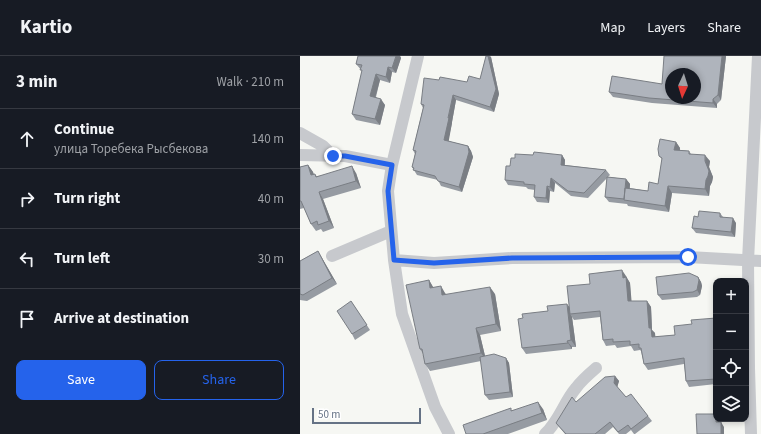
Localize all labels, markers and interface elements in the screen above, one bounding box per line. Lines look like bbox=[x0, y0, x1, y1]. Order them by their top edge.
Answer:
text: Kartio bbox=[20, 14, 72, 41]
text: Map bbox=[600, 18, 625, 38]
text: Layers bbox=[647, 18, 685, 38]
text: Share bbox=[707, 18, 741, 38]
north arrow bbox=[665, 68, 701, 104]
text: 3 min bbox=[16, 70, 57, 94]
text: Walk · 210 m bbox=[216, 73, 284, 91]
text: Continue bbox=[54, 119, 114, 140]
icon: ahead bbox=[16, 128, 38, 150]
text: 140 m bbox=[251, 130, 284, 148]
text: улица Торебека Рысбекова bbox=[54, 140, 208, 158]
route end bbox=[324, 147, 342, 165]
icon: right bbox=[16, 188, 38, 210]
text: Turn right bbox=[54, 188, 120, 209]
text: 40 m bbox=[258, 190, 284, 208]
icon: left bbox=[16, 248, 38, 270]
text: Turn left bbox=[54, 248, 110, 269]
route start bbox=[679, 248, 697, 266]
text: 30 m bbox=[258, 250, 284, 268]
map controls bbox=[713, 278, 749, 422]
button: + bbox=[713, 278, 749, 314]
icon: arrive bbox=[16, 308, 38, 330]
text: Arrive at destination bbox=[54, 308, 189, 329]
button: − bbox=[713, 314, 749, 350]
button: locate bbox=[713, 350, 749, 386]
button: Save bbox=[16, 360, 146, 400]
button: Share bbox=[154, 360, 284, 400]
button: layers bbox=[713, 386, 749, 422]
scale bar bbox=[312, 406, 421, 425]
text: 50 m bbox=[318, 407, 340, 422]

